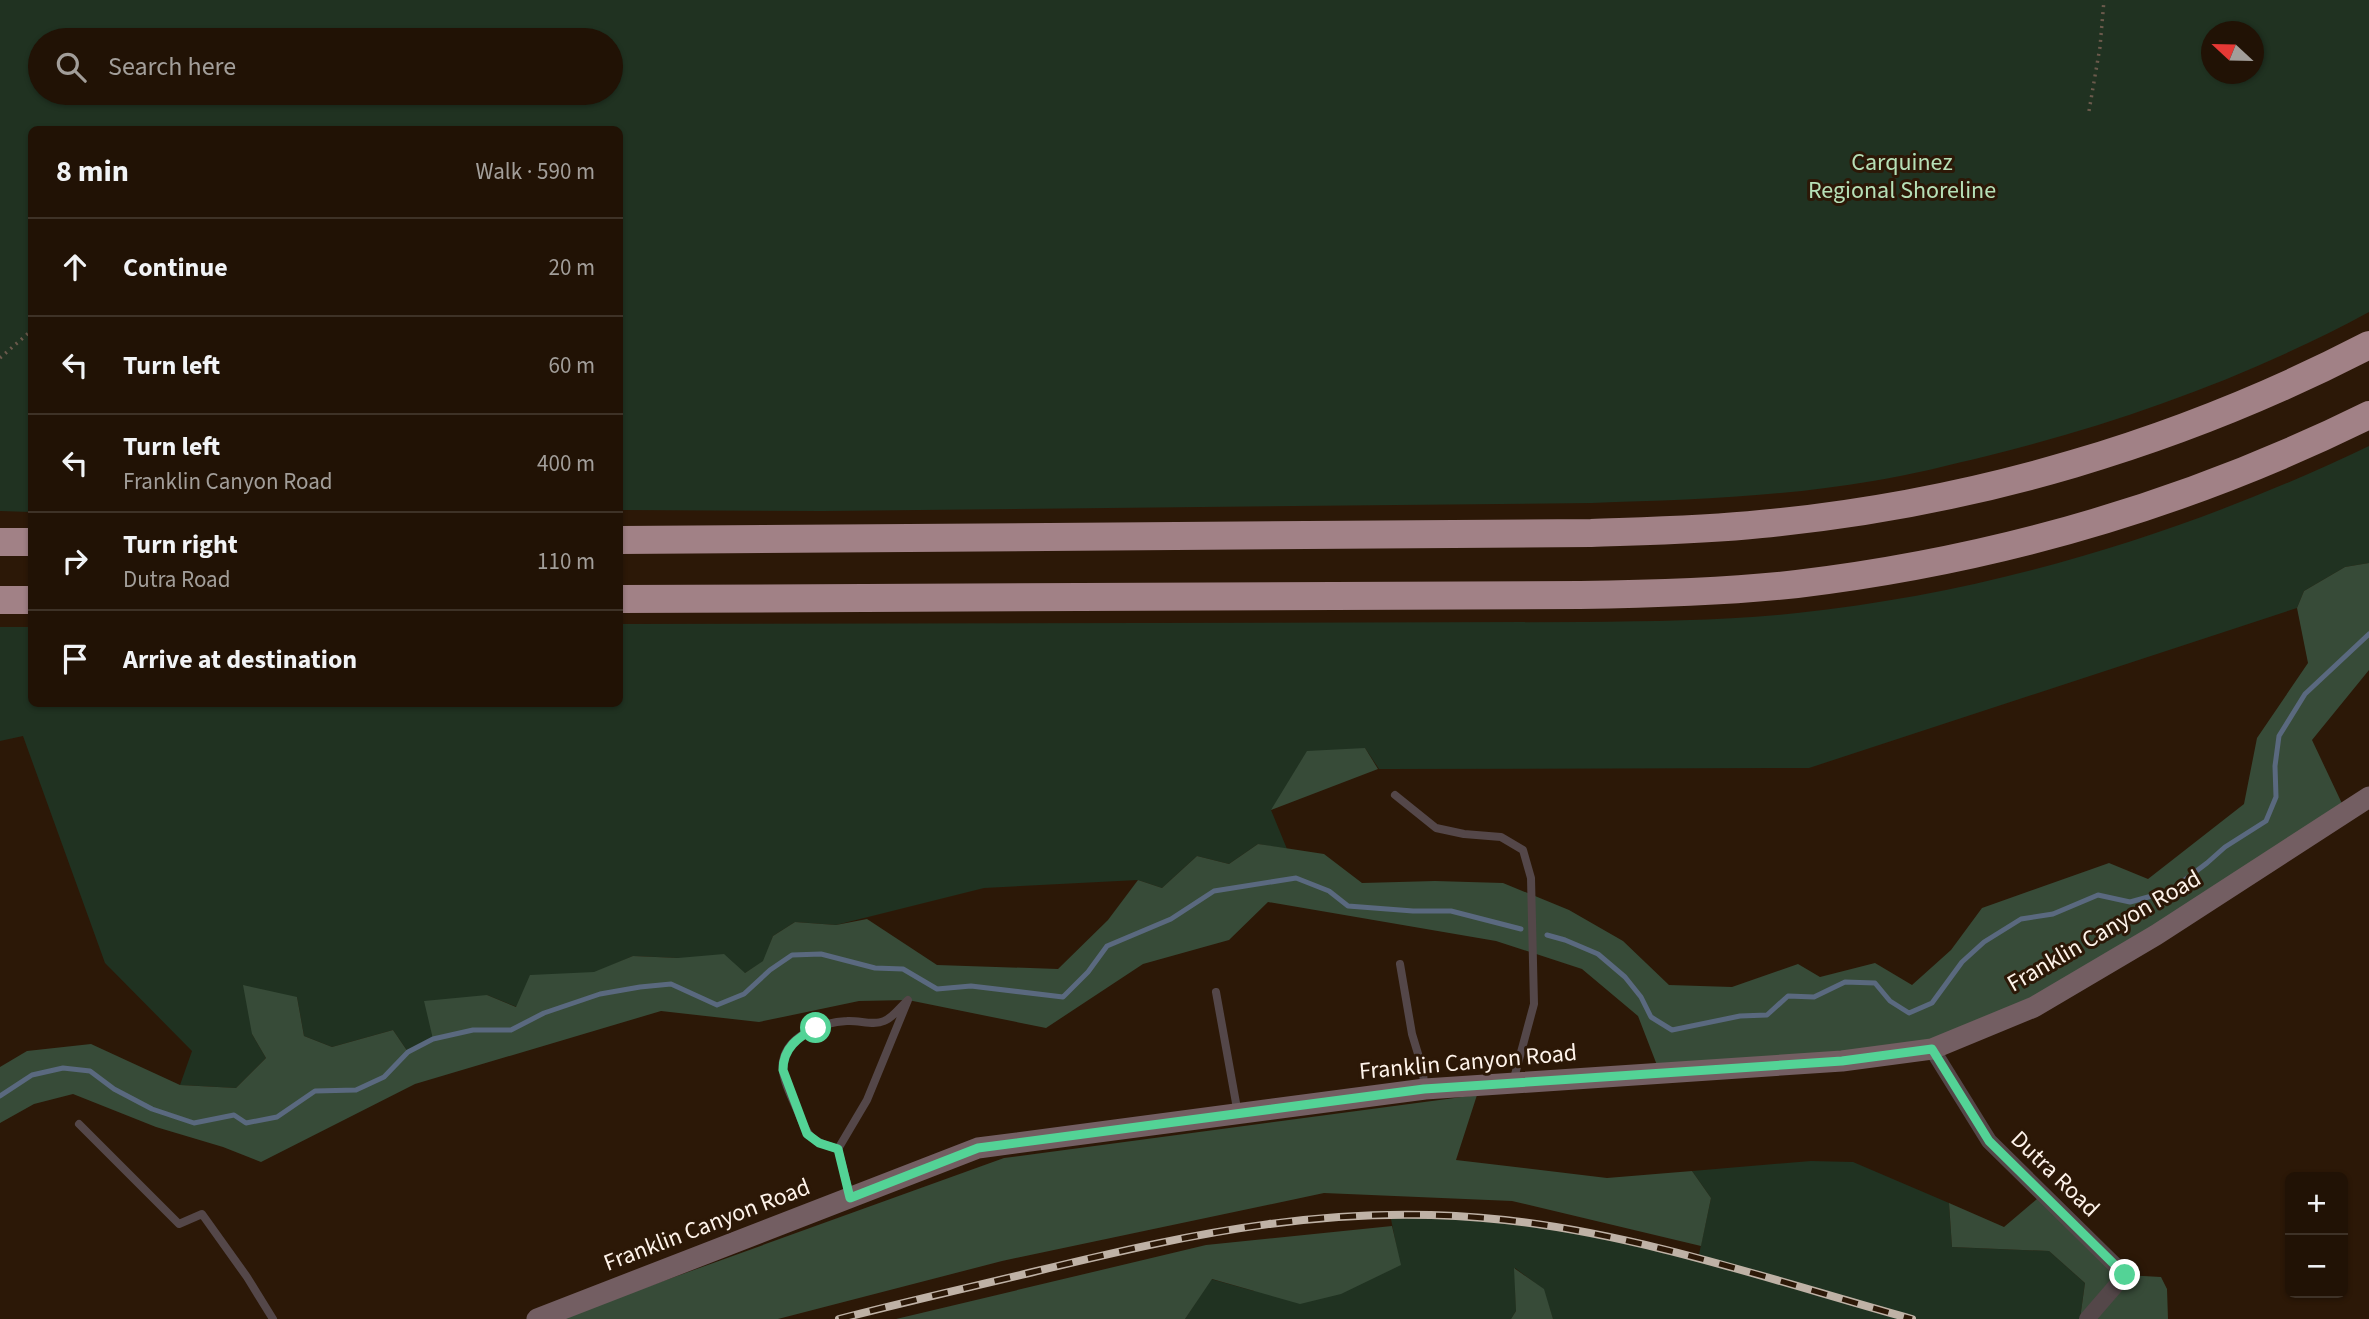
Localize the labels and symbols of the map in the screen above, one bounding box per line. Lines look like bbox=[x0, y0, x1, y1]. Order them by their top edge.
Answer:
north arrow bbox=[2201, 21, 2264, 84]
park label: Carquinez Regional Shoreline bbox=[1808, 145, 1996, 208]
street label: Franklin Canyon Road bbox=[2001, 861, 2207, 1001]
route start bbox=[800, 1012, 831, 1043]
street label: Franklin Canyon Road bbox=[1358, 1035, 1578, 1089]
street label: Dutra Road bbox=[2003, 1122, 2107, 1226]
street label: Franklin Canyon Road bbox=[599, 1169, 815, 1281]
route end bbox=[2109, 1259, 2140, 1290]

